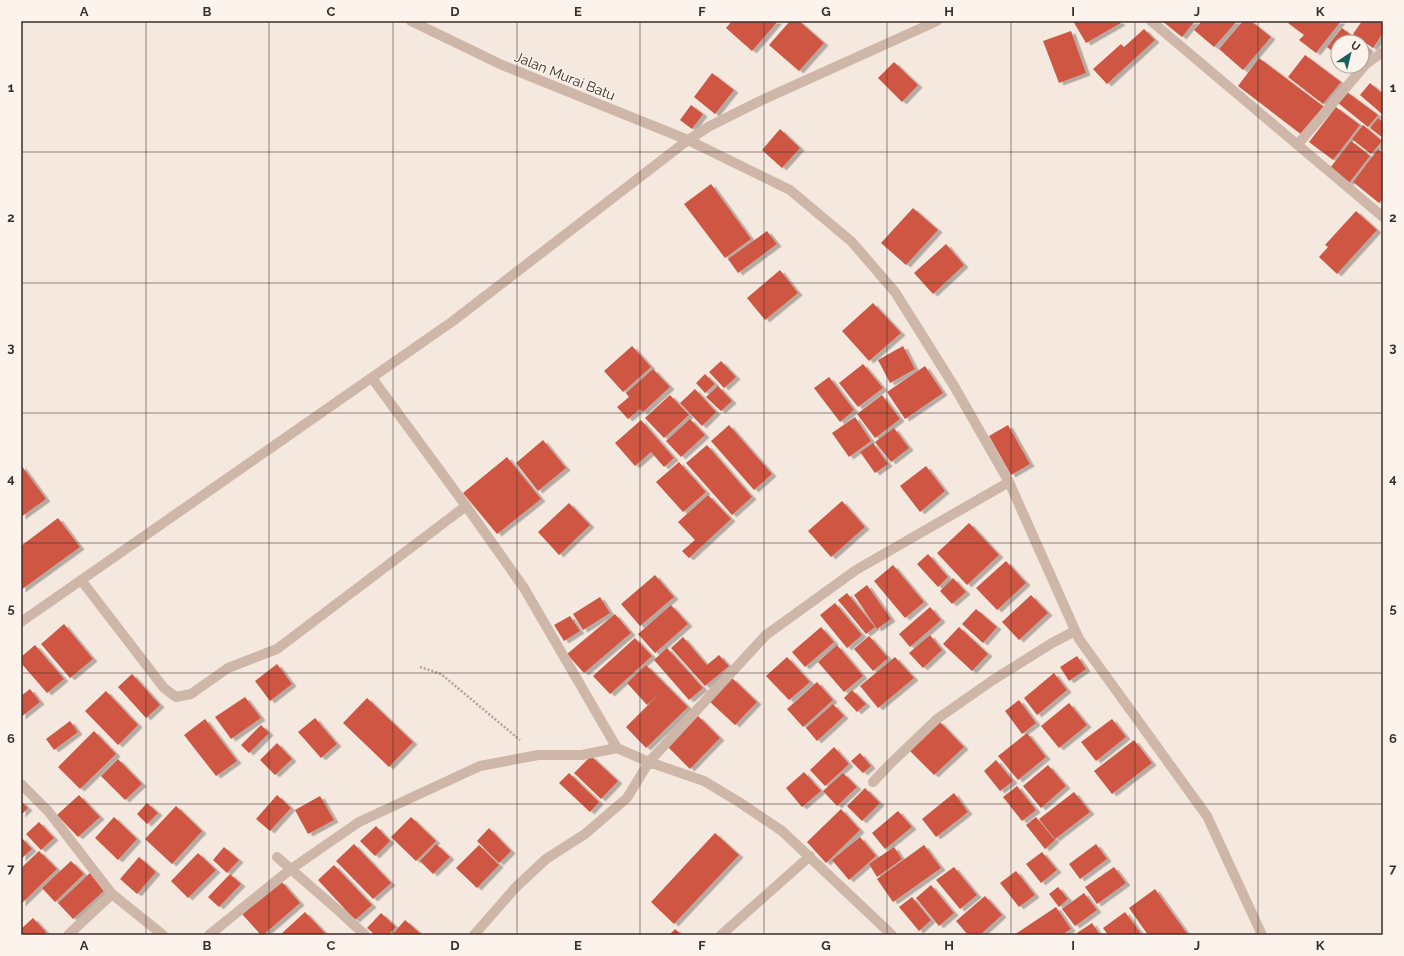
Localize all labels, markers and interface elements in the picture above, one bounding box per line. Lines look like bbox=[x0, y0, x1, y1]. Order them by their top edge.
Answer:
text: A bbox=[80, 4, 89, 19]
text: B bbox=[203, 4, 212, 19]
text: C bbox=[327, 4, 336, 19]
text: D bbox=[450, 4, 460, 19]
text: E bbox=[574, 4, 582, 19]
text: F bbox=[698, 4, 706, 19]
text: G bbox=[821, 4, 831, 19]
text: H bbox=[944, 4, 954, 19]
text: I bbox=[1071, 4, 1075, 19]
text: J bbox=[1194, 4, 1200, 19]
text: K bbox=[1316, 4, 1325, 19]
north arrow bbox=[1330, 34, 1370, 74]
text: U bbox=[1348, 39, 1363, 54]
street label: Jalan Murai Batu bbox=[512, 49, 618, 103]
text: 1 bbox=[8, 80, 15, 95]
text: 1 bbox=[1390, 80, 1397, 95]
text: 2 bbox=[7, 210, 15, 225]
text: 2 bbox=[1389, 210, 1397, 225]
text: 3 bbox=[7, 340, 15, 355]
text: 3 bbox=[1389, 340, 1397, 355]
text: 4 bbox=[7, 471, 15, 486]
text: 4 bbox=[1389, 471, 1397, 486]
text: 5 bbox=[7, 601, 15, 616]
text: 5 bbox=[1389, 601, 1397, 616]
text: 6 bbox=[7, 731, 15, 746]
text: 6 bbox=[1389, 731, 1397, 746]
text: 7 bbox=[7, 861, 15, 876]
text: 7 bbox=[1389, 861, 1397, 876]
text: A bbox=[80, 938, 89, 953]
text: B bbox=[203, 938, 212, 953]
text: C bbox=[327, 938, 336, 953]
text: D bbox=[450, 938, 460, 953]
text: E bbox=[574, 938, 582, 953]
text: F bbox=[698, 938, 706, 953]
text: G bbox=[821, 938, 831, 953]
text: H bbox=[944, 938, 954, 953]
text: I bbox=[1071, 938, 1075, 953]
text: J bbox=[1194, 938, 1200, 953]
text: K bbox=[1316, 938, 1325, 953]

